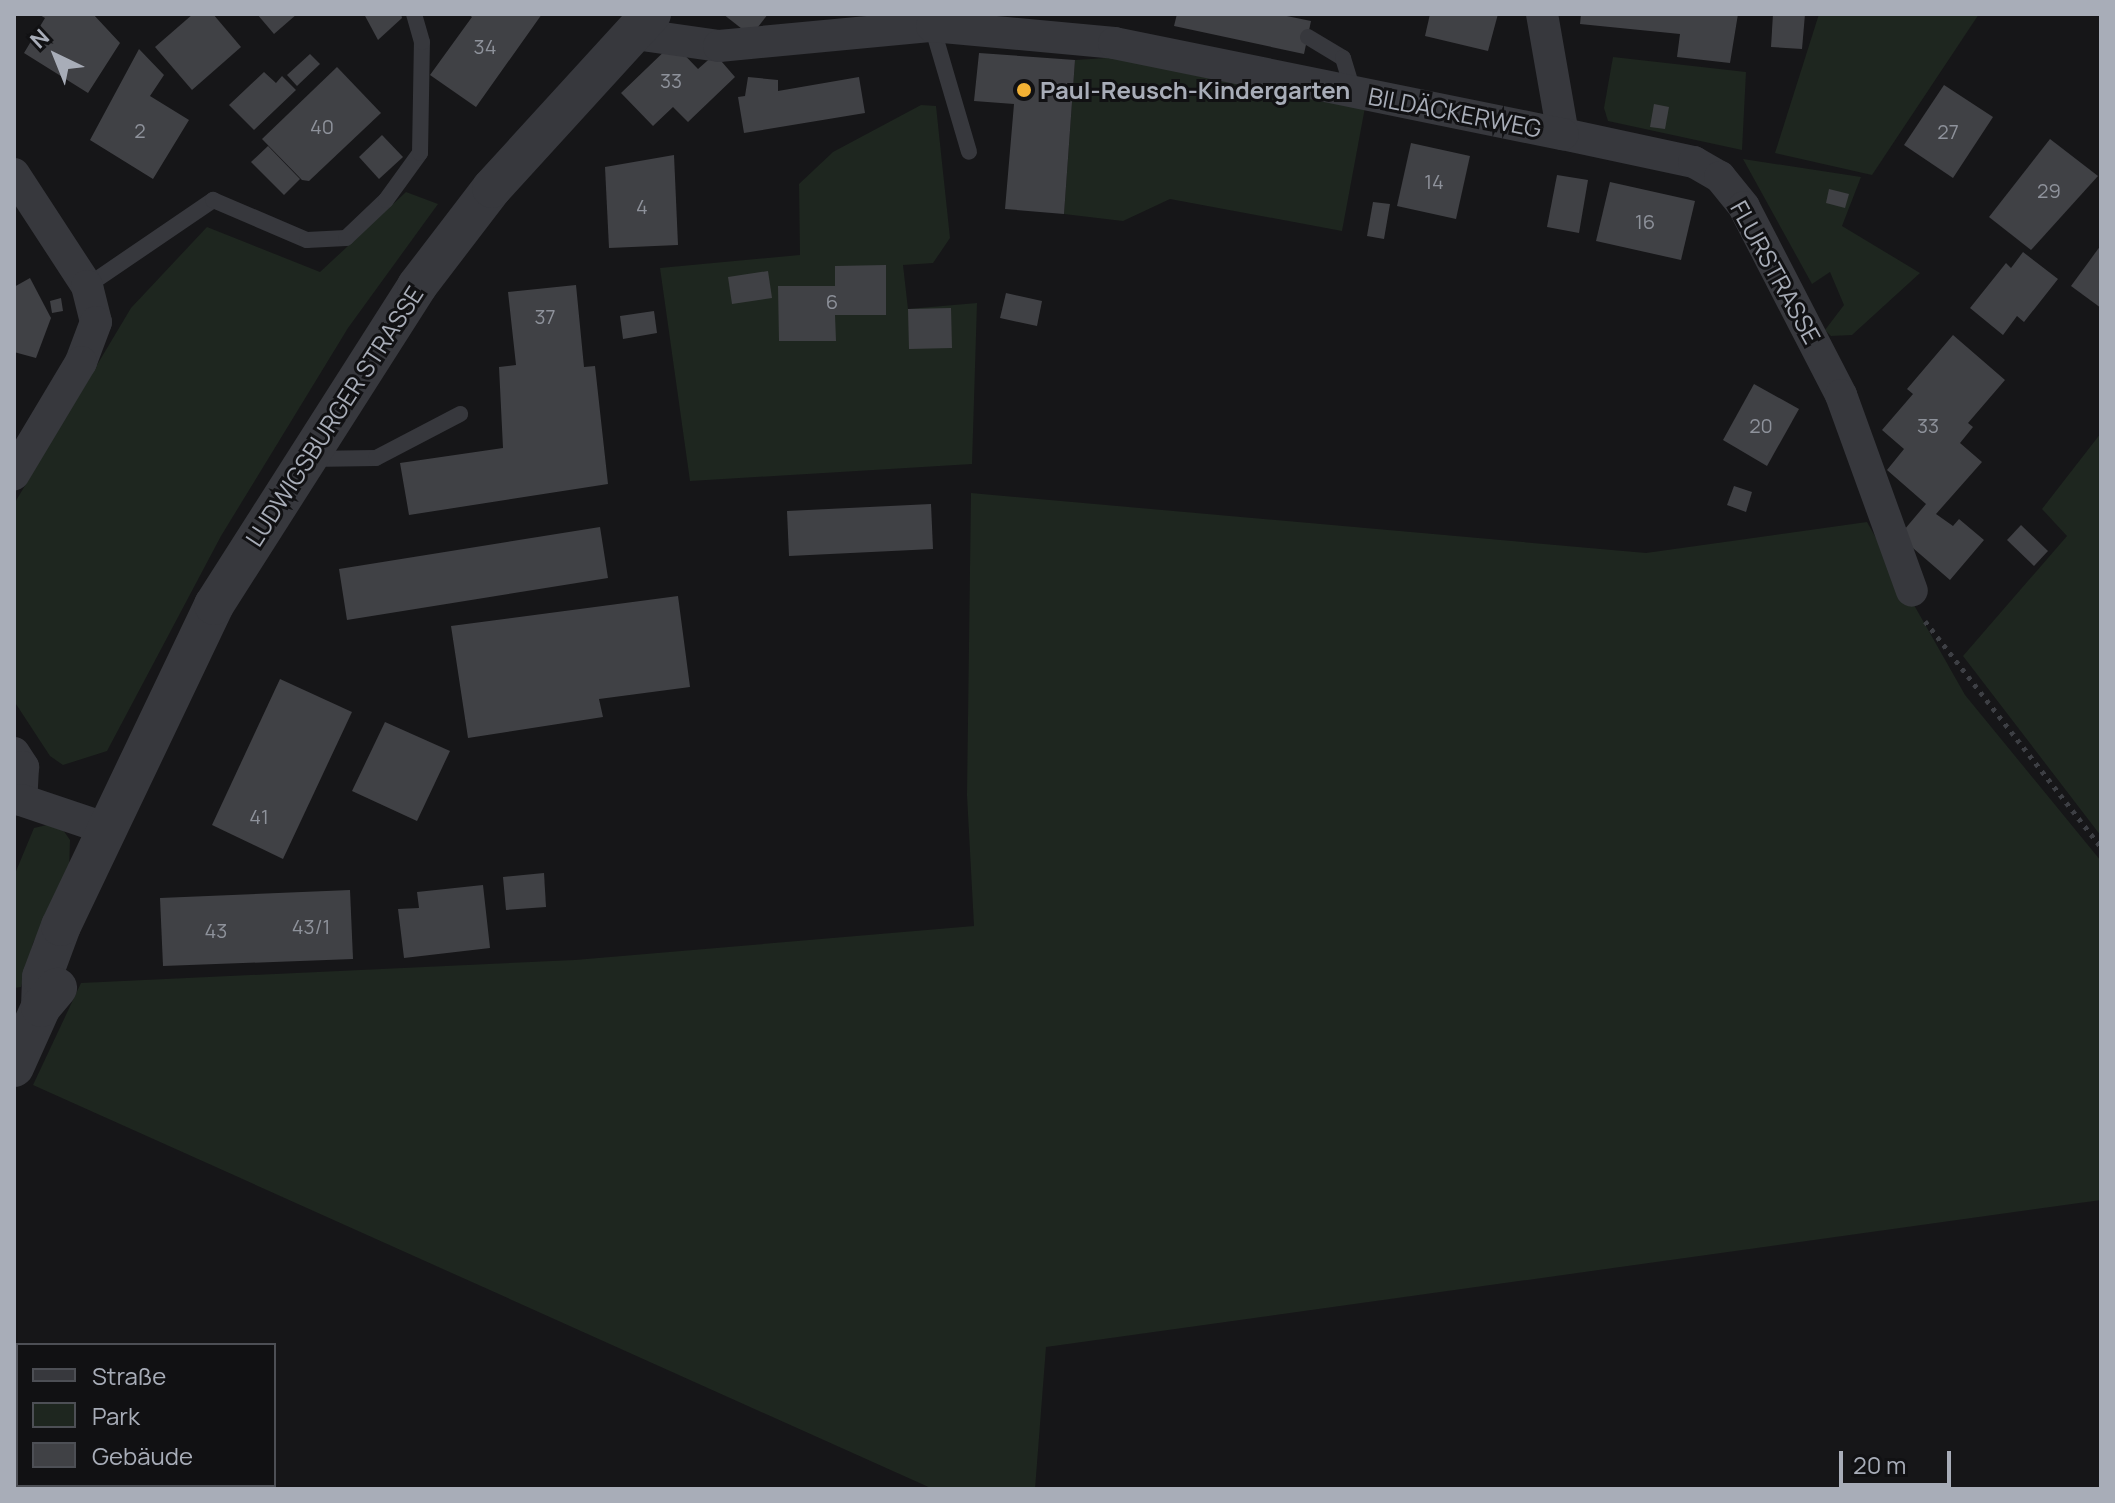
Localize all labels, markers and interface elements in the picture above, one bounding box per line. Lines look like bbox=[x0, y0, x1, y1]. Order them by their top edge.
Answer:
north arrow bbox=[16, 16, 96, 96]
text: N bbox=[24, 22, 56, 55]
house number: 34 bbox=[474, 34, 496, 58]
house number: 33 bbox=[660, 68, 682, 92]
place label: Paul-Reusch-Kindergarten bbox=[1040, 76, 1350, 104]
marker: Paul-Reusch-Kindergarten bbox=[1015, 81, 1033, 99]
street label: BILDÄCKERWEG bbox=[1366, 81, 1544, 143]
house number: 40 bbox=[310, 114, 334, 138]
house number: 2 bbox=[134, 118, 146, 142]
house number: 27 bbox=[1937, 119, 1959, 143]
house number: 14 bbox=[1424, 169, 1444, 193]
house number: 29 bbox=[2037, 178, 2061, 202]
house number: 4 bbox=[636, 194, 648, 218]
street label: FLURSTRASSE bbox=[1725, 196, 1827, 348]
house number: 16 bbox=[1635, 209, 1655, 233]
street label: LUDWIGSBURGER STRASSE bbox=[239, 281, 429, 551]
house number: 6 bbox=[826, 289, 838, 313]
house number: 37 bbox=[534, 304, 556, 328]
house number: 20 bbox=[1749, 413, 1773, 437]
house number: 33 bbox=[1917, 413, 1939, 437]
house number: 41 bbox=[249, 804, 269, 828]
house number: 43/1 bbox=[292, 914, 330, 938]
house number: 43 bbox=[205, 918, 227, 942]
legend bbox=[16, 1343, 276, 1487]
text: Straße bbox=[92, 1359, 166, 1392]
text: Park bbox=[92, 1399, 140, 1432]
scale bar bbox=[1843, 1435, 1955, 1485]
text: Gebäude bbox=[92, 1439, 193, 1472]
text: 20 m bbox=[1853, 1448, 1906, 1481]

